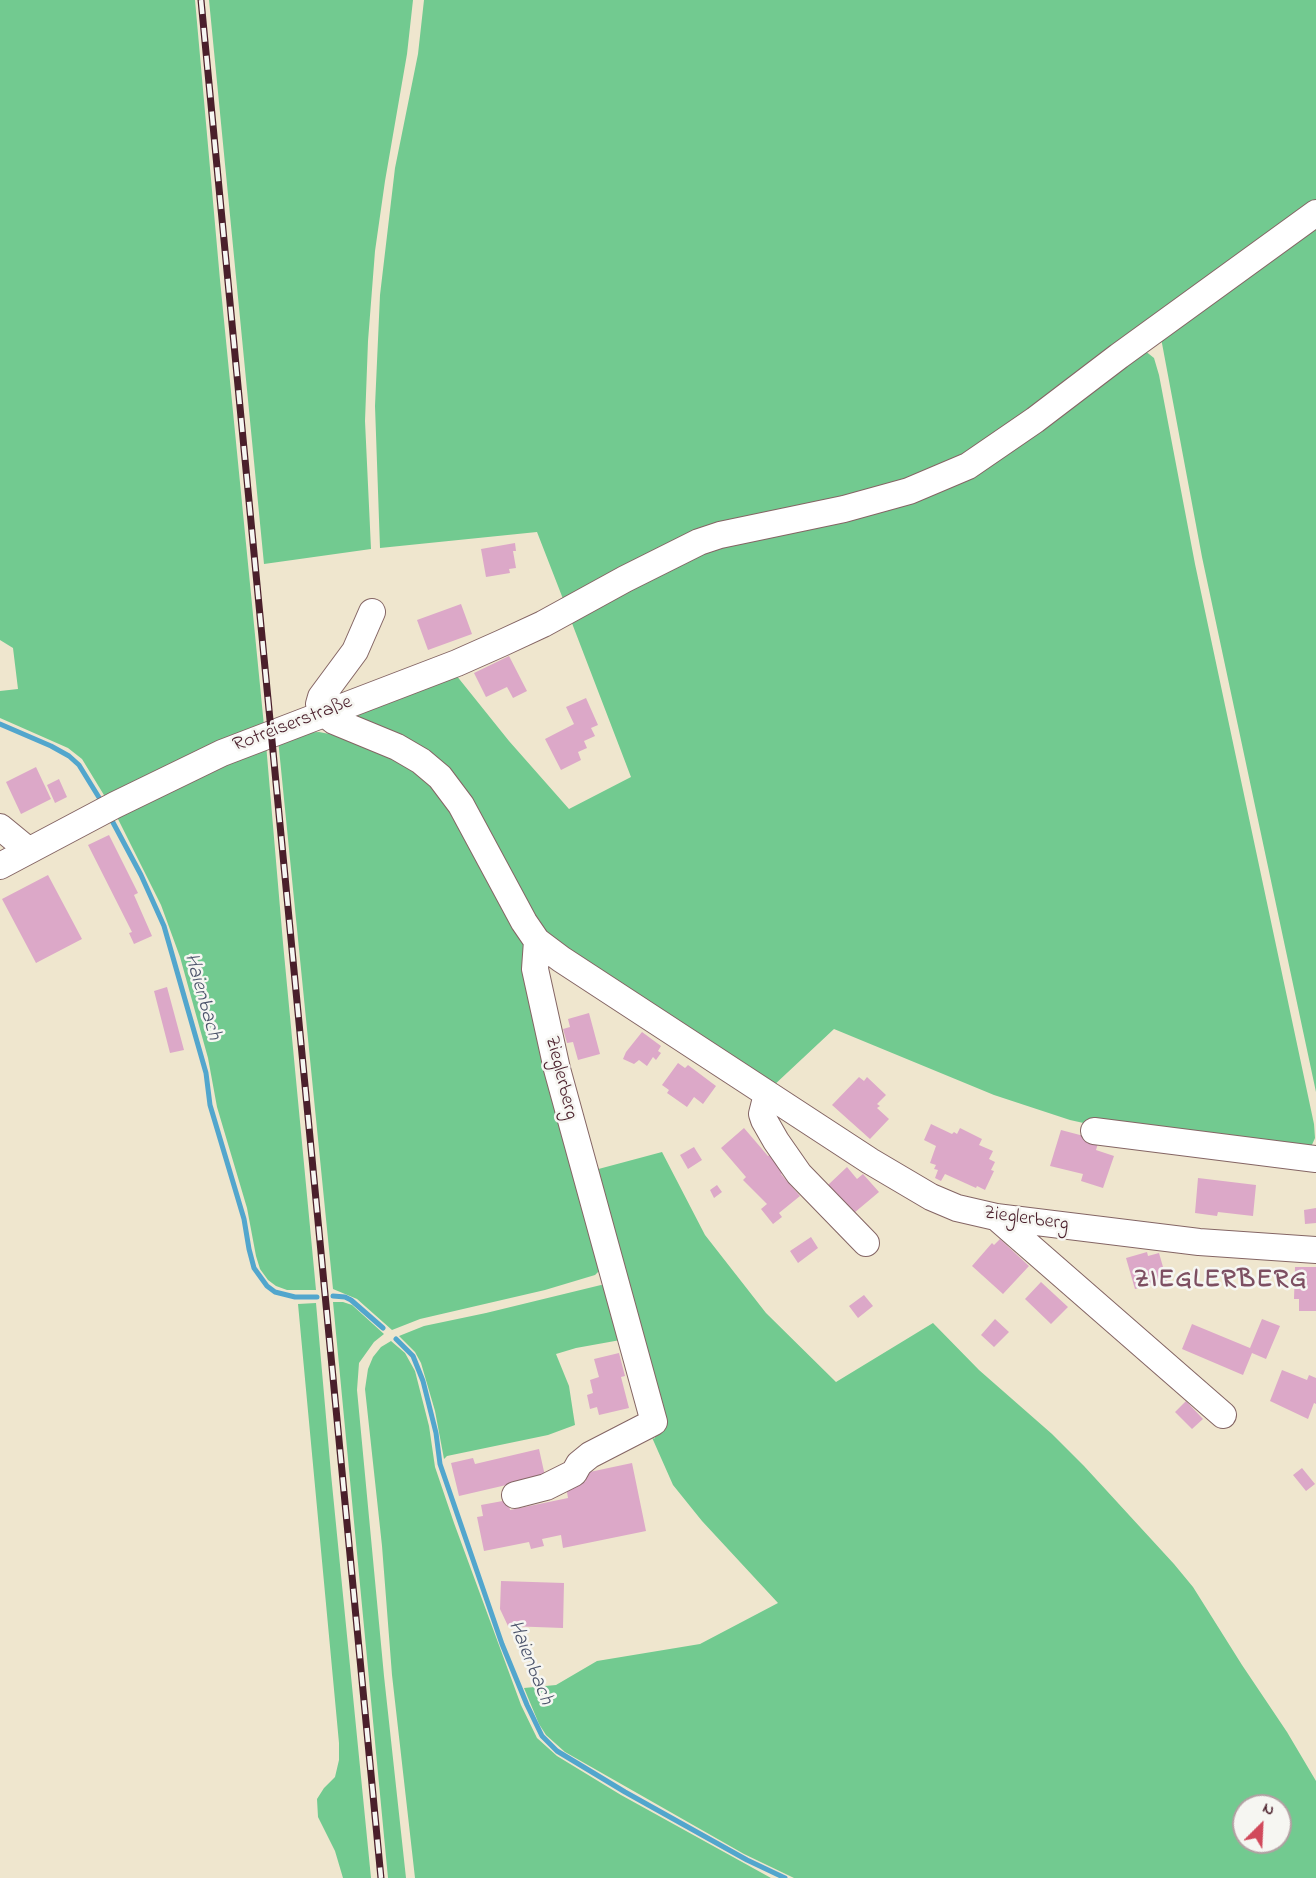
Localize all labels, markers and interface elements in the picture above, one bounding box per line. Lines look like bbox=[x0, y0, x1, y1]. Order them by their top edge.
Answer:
street label: Rotreiserstraße bbox=[230, 691, 356, 759]
water label: Haienbach bbox=[177, 951, 225, 1043]
street label: Zieglerberg bbox=[538, 1034, 582, 1122]
street label: Zieglerberg bbox=[982, 1202, 1070, 1238]
district label: ZIEGLERBERG bbox=[1134, 1266, 1308, 1298]
water label: Haienbach bbox=[501, 1617, 557, 1709]
north arrow bbox=[1232, 1794, 1292, 1854]
text: N bbox=[1259, 1796, 1278, 1823]

